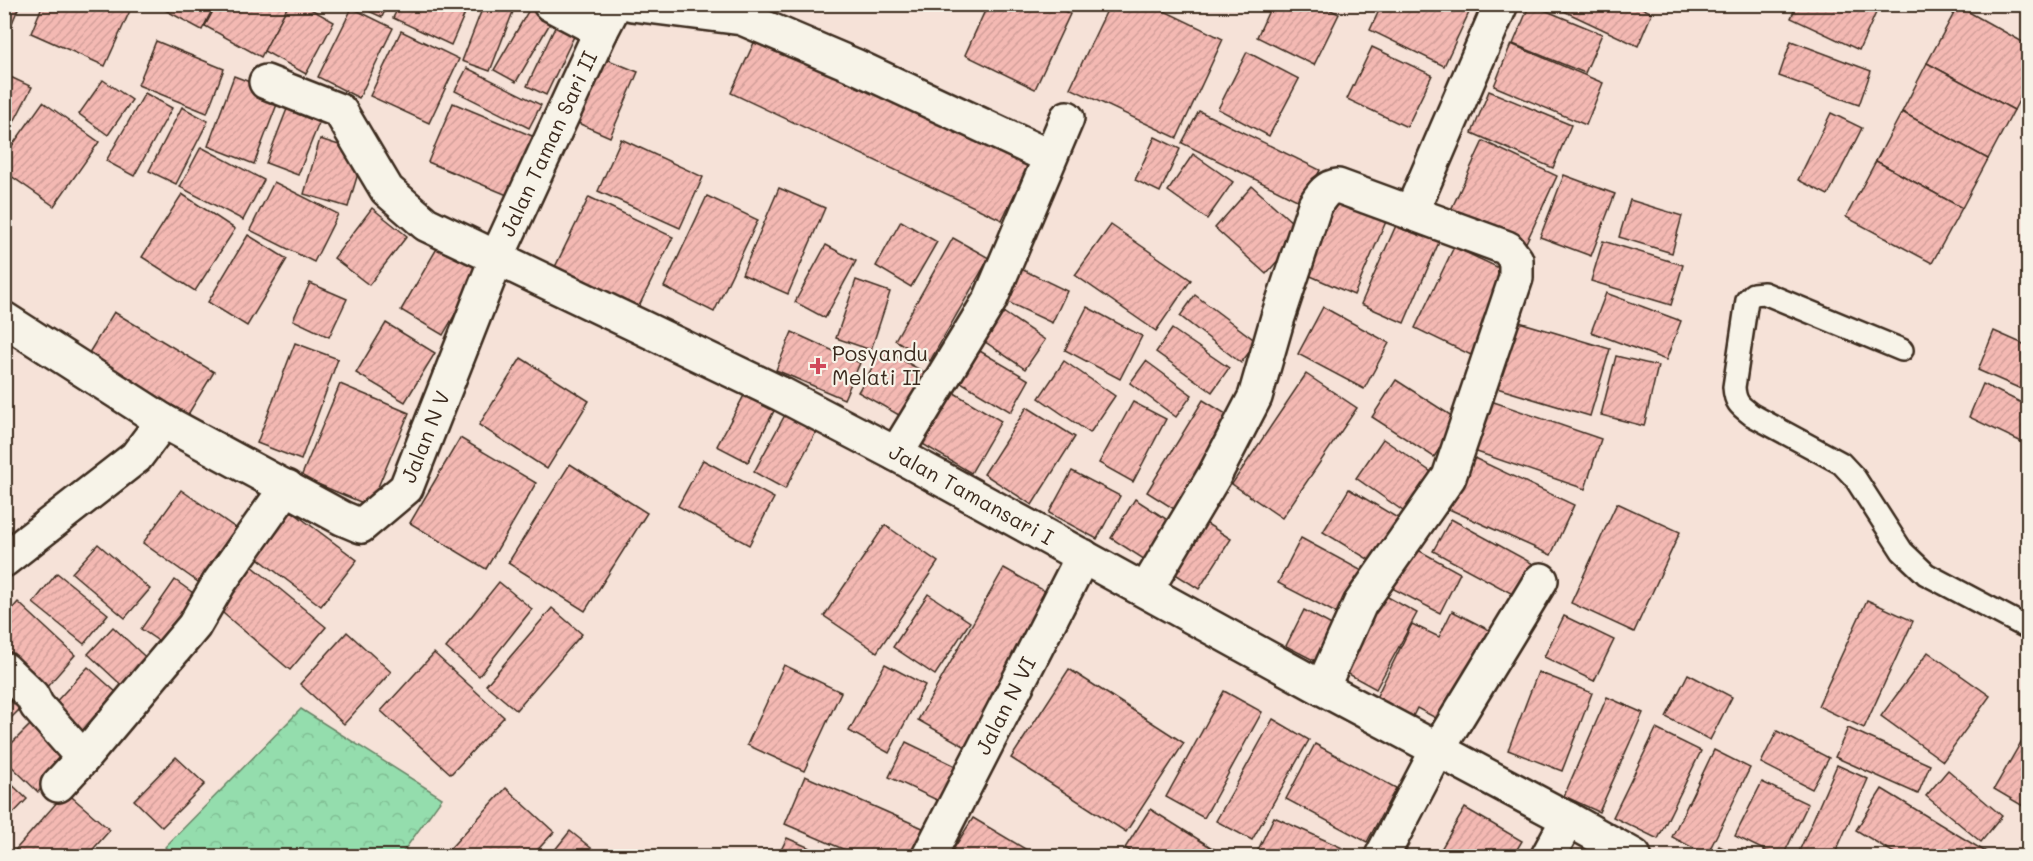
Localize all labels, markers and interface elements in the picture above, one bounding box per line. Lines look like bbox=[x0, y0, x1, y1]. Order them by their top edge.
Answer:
street label: Jalan Taman Sari II bbox=[493, 46, 602, 240]
place label: Posyandu Melati II bbox=[832, 339, 928, 390]
marker: Posyandu Melati II bbox=[809, 357, 827, 375]
street label: Jalan N V bbox=[394, 386, 455, 486]
street label: Jalan Tamansari I bbox=[885, 437, 1059, 550]
street label: Jalan N VI bbox=[969, 652, 1041, 759]

